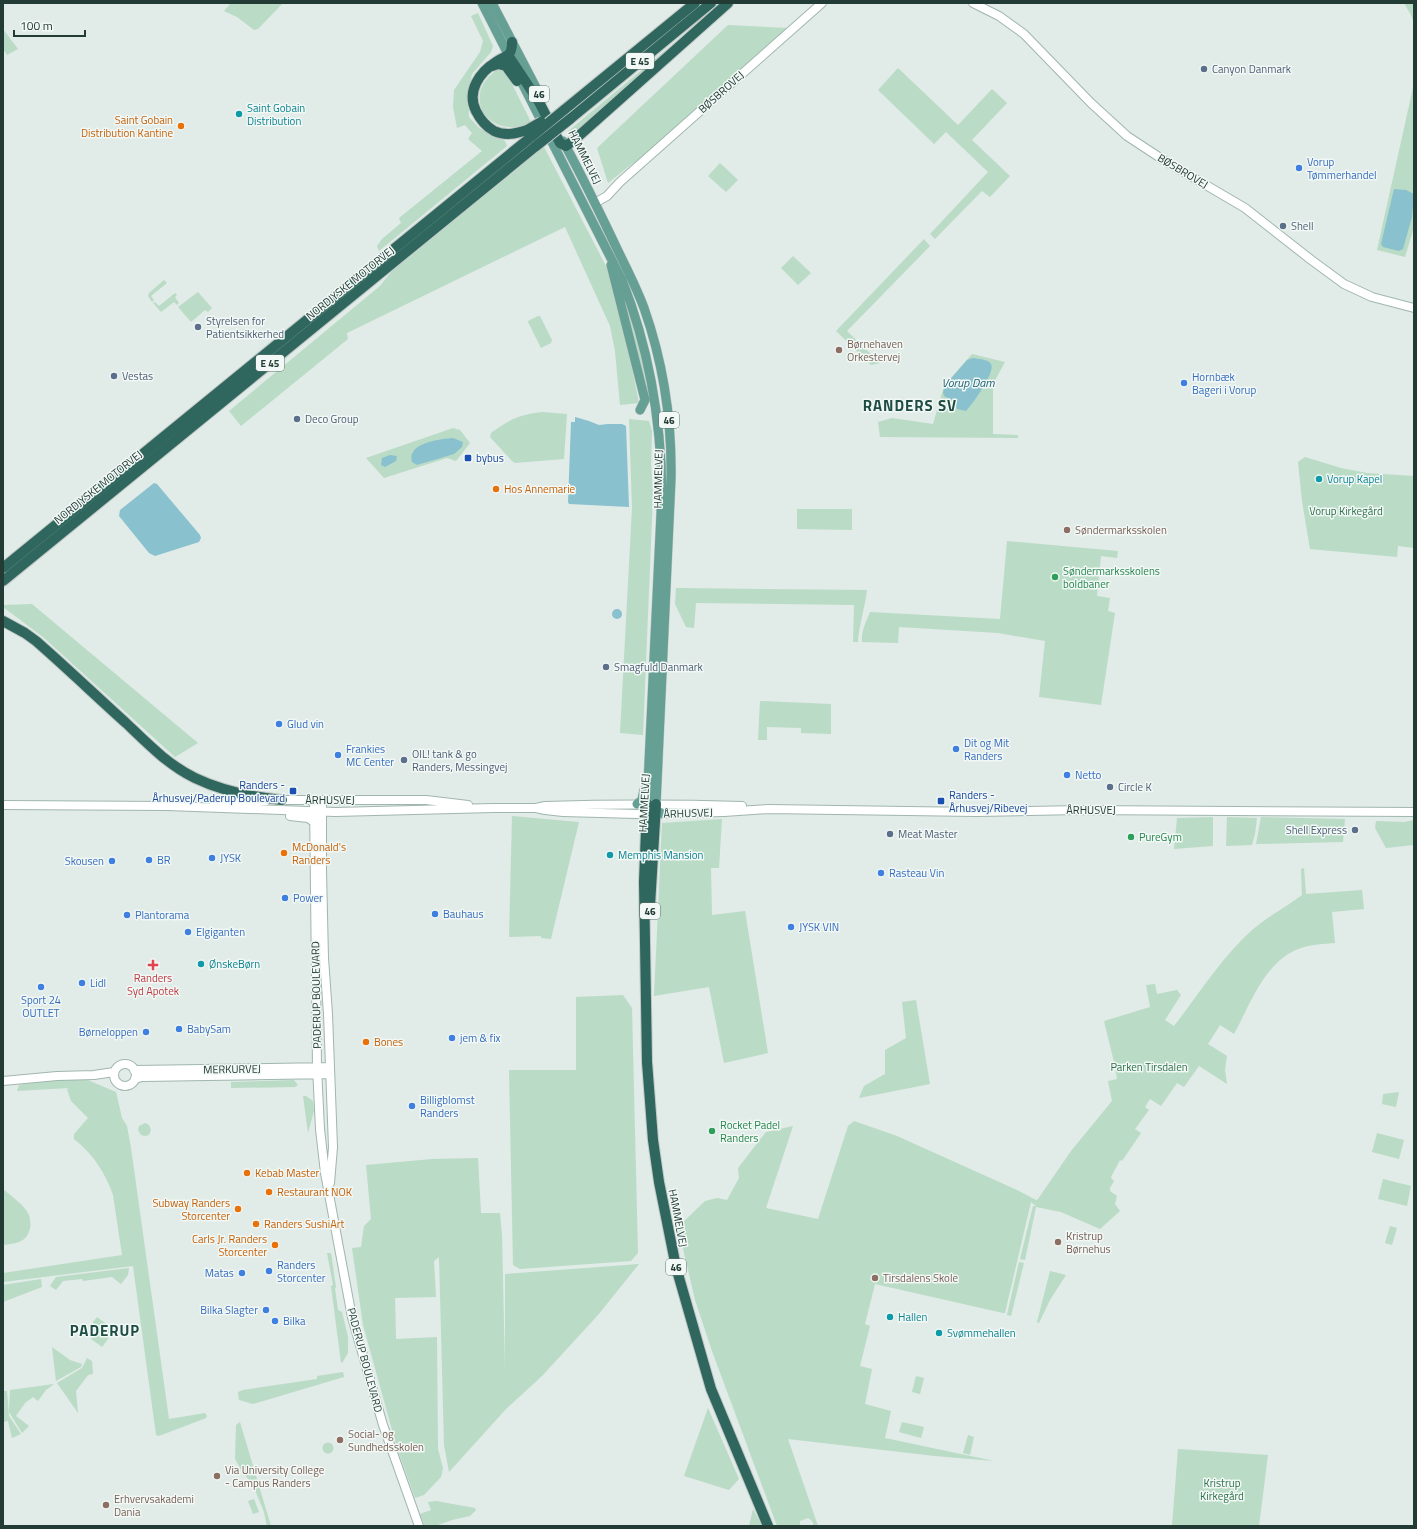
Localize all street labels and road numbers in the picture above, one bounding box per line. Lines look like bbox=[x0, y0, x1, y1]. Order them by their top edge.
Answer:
road number: E 45 bbox=[626, 53, 654, 69]
street label: BØSBROVEJ bbox=[695, 67, 747, 117]
road number: 46 bbox=[529, 86, 549, 102]
street label: HAMMELVEJ bbox=[565, 127, 605, 187]
street label: BØSBROVEJ bbox=[1155, 150, 1211, 192]
street label: NORDJYSKE MOTORVEJ bbox=[302, 242, 398, 324]
road number: E 45 bbox=[256, 355, 284, 371]
road number: 46 bbox=[659, 412, 679, 428]
street label: NORDJYSKE MOTORVEJ bbox=[50, 446, 146, 528]
street label: HAMMELVEJ bbox=[649, 449, 667, 509]
street label: HAMMELVEJ bbox=[634, 773, 654, 833]
street label: ÅRHUSVEJ bbox=[305, 792, 355, 808]
street label: ÅRHUSVEJ bbox=[1066, 802, 1116, 818]
street label: ÅRHUSVEJ bbox=[663, 804, 713, 822]
road number: 46 bbox=[640, 903, 660, 919]
street label: PADERUP BOULEVARD bbox=[307, 941, 325, 1049]
street label: MERKURVEJ bbox=[203, 1060, 261, 1078]
street label: HAMMELVEJ bbox=[665, 1188, 691, 1248]
road number: 46 bbox=[666, 1259, 686, 1275]
street label: PADERUP BOULEVARD bbox=[343, 1306, 387, 1414]

